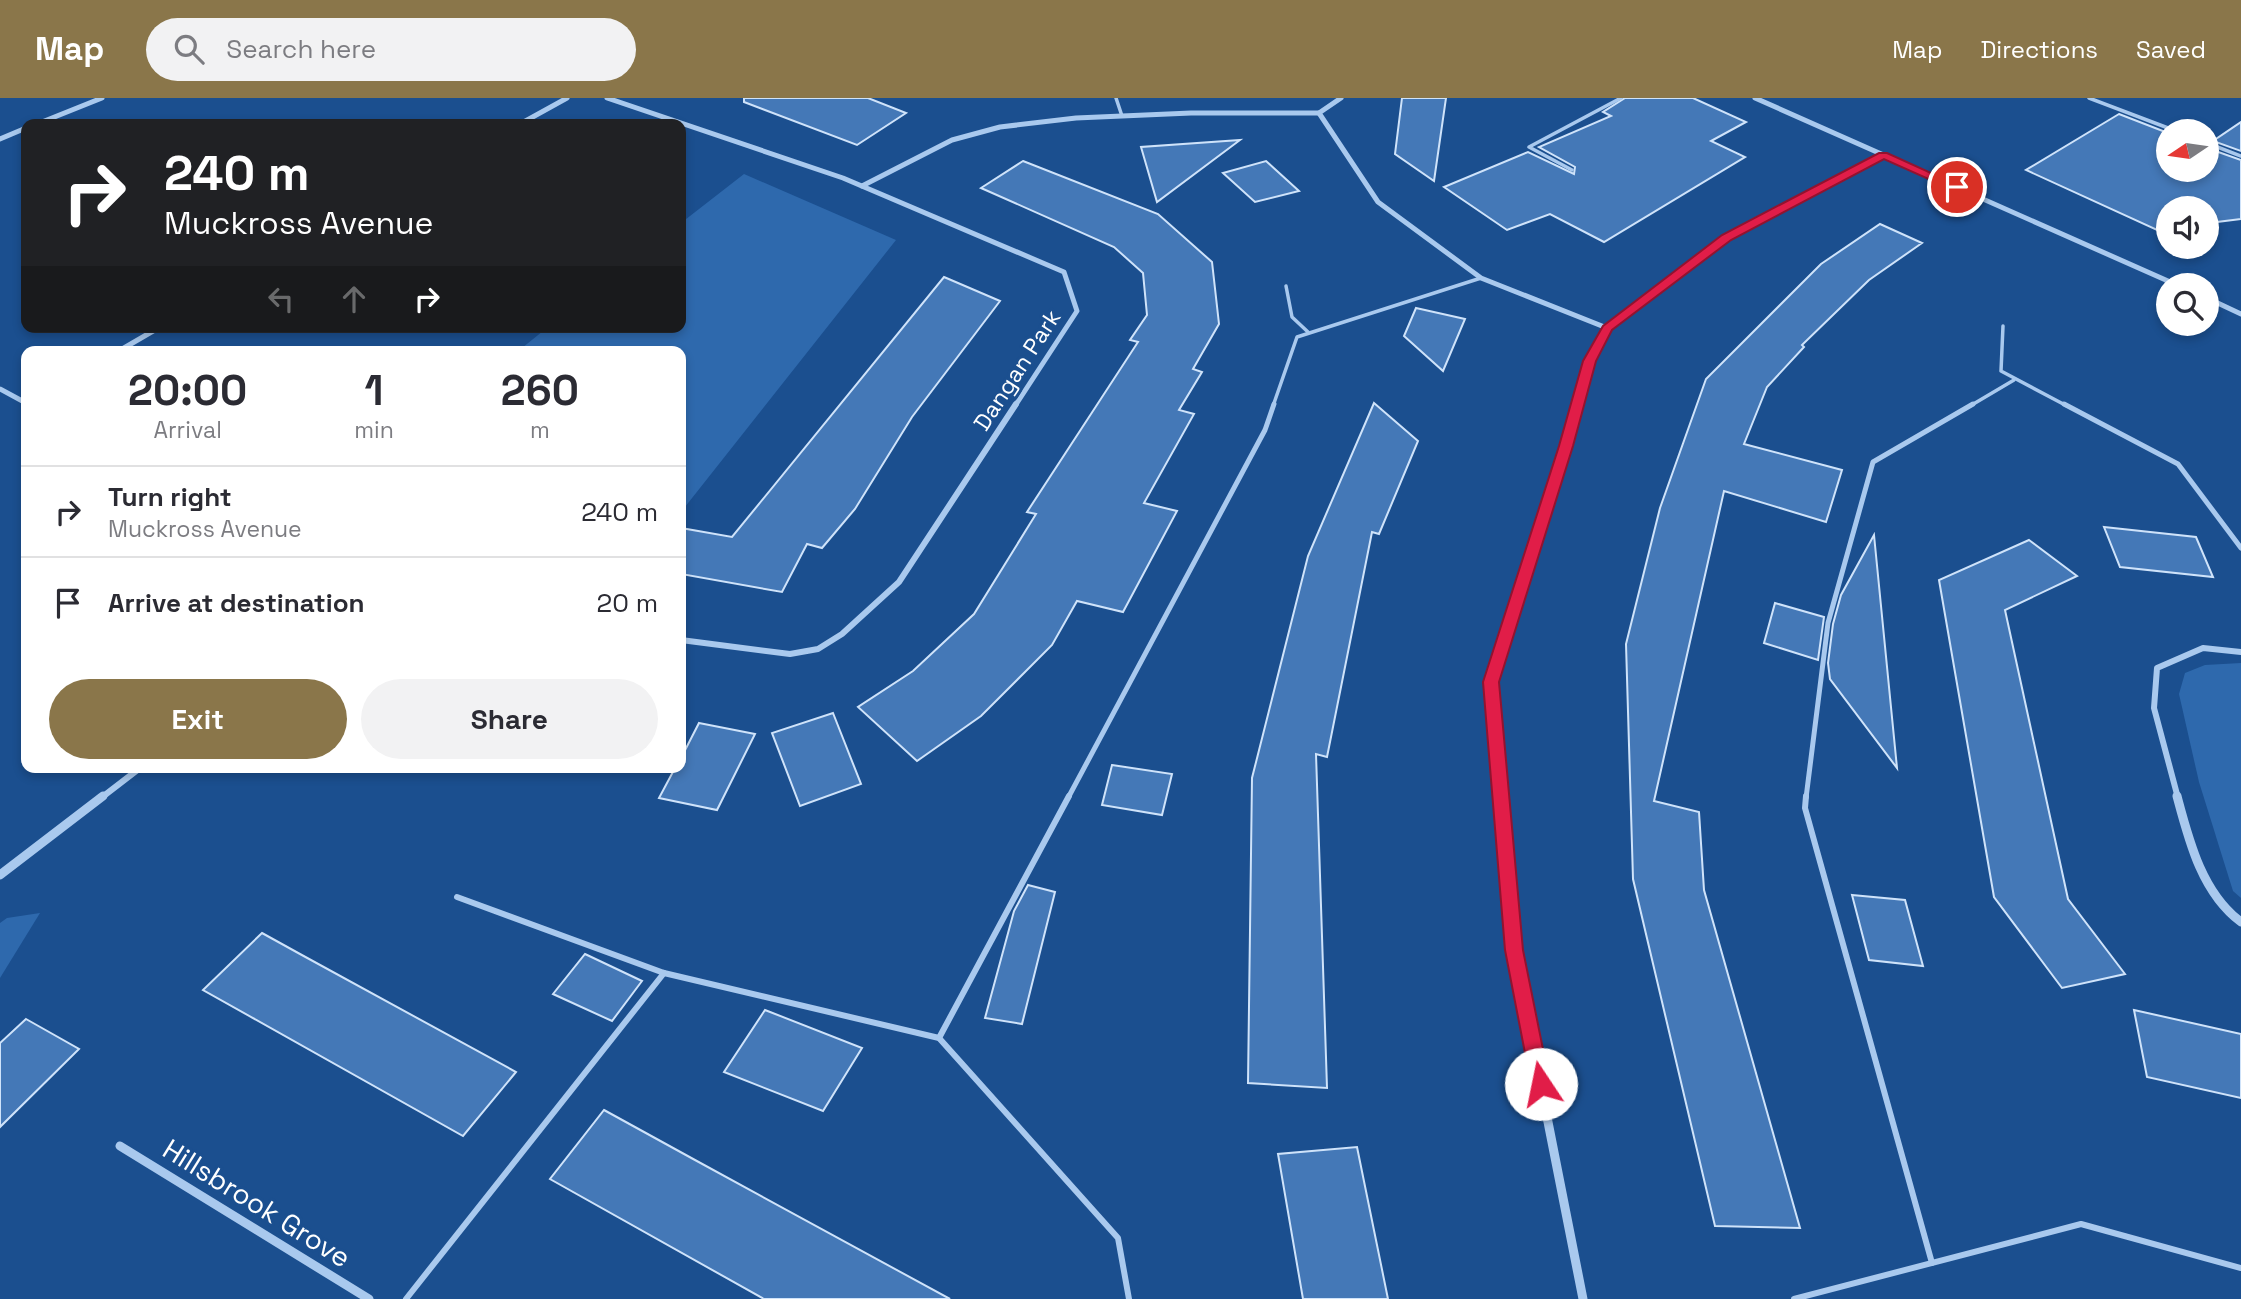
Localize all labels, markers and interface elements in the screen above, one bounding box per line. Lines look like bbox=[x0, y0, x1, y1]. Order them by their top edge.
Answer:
search box bbox=[146, 18, 636, 81]
text: Map bbox=[35, 28, 104, 70]
icon: search bbox=[170, 30, 208, 68]
text: Search here bbox=[226, 32, 376, 66]
text: Map bbox=[1892, 34, 1942, 65]
text: Directions bbox=[1980, 34, 2098, 65]
text: Saved bbox=[2136, 34, 2206, 65]
north arrow bbox=[2156, 119, 2219, 182]
map controls bbox=[2156, 119, 2219, 336]
text: 240 m bbox=[164, 142, 310, 204]
icon: right bbox=[49, 147, 140, 238]
pin bbox=[1927, 157, 1987, 217]
icon: arrive bbox=[1938, 168, 1976, 206]
button: sound bbox=[2156, 196, 2219, 259]
text: Muckross Avenue bbox=[164, 203, 433, 243]
button: search bbox=[2156, 273, 2219, 336]
icon: left bbox=[262, 280, 300, 318]
icon: ahead bbox=[335, 280, 373, 318]
icon: right bbox=[408, 280, 446, 318]
street label: Dangan Park bbox=[967, 304, 1067, 436]
text: 20:00 bbox=[128, 364, 247, 417]
text: 1 bbox=[364, 364, 383, 417]
text: 260 bbox=[501, 364, 579, 417]
text: Arrival bbox=[153, 415, 222, 445]
text: min bbox=[354, 415, 394, 445]
text: m bbox=[530, 415, 550, 445]
text: Turn right bbox=[108, 480, 232, 514]
icon: right bbox=[49, 493, 87, 531]
text: 240 m bbox=[581, 495, 658, 529]
text: Muckross Avenue bbox=[108, 514, 302, 544]
icon: arrive bbox=[49, 584, 87, 622]
text: Arrive at destination bbox=[108, 586, 365, 620]
text: 20 m bbox=[597, 586, 658, 620]
button: Exit bbox=[49, 679, 347, 759]
button: Share bbox=[361, 679, 658, 759]
position arrow bbox=[1504, 1047, 1578, 1121]
street label: Hillsbrook Grove bbox=[156, 1131, 358, 1275]

